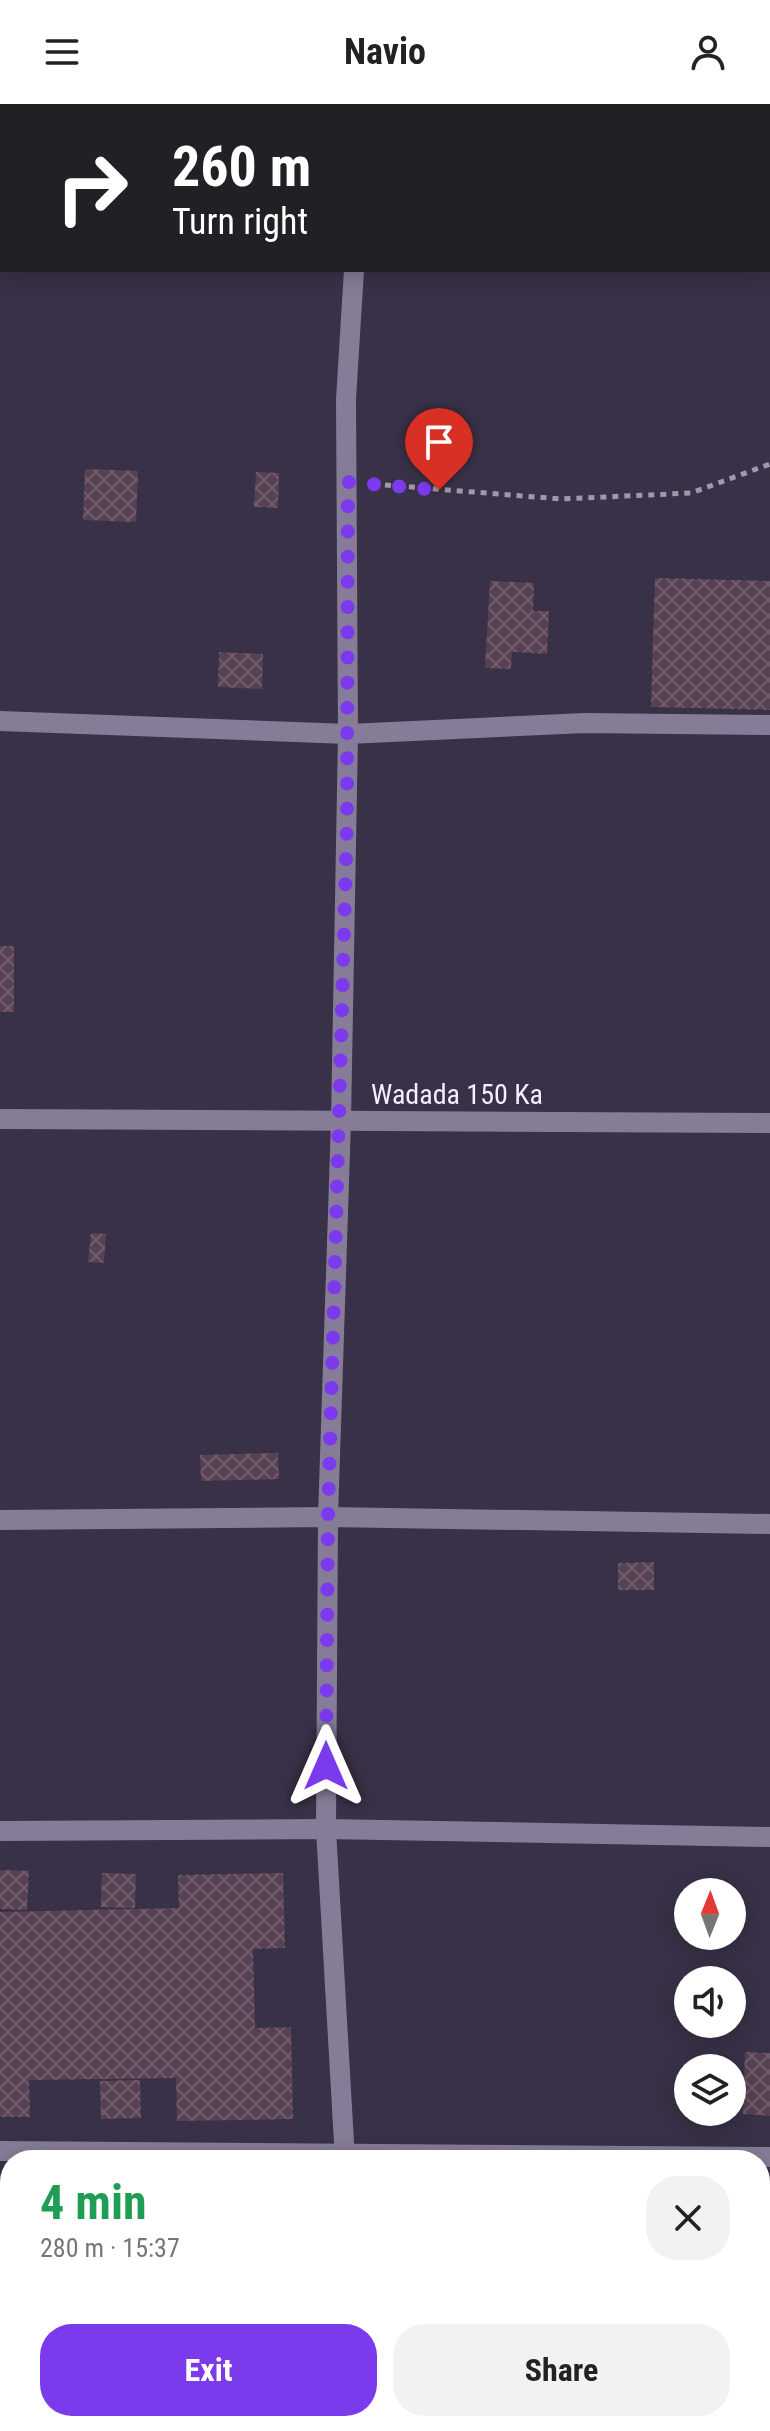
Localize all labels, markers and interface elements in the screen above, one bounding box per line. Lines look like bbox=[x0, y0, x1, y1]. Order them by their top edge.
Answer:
icon: menu bbox=[40, 30, 84, 74]
icon: person bbox=[686, 30, 730, 74]
text: Navio bbox=[344, 31, 426, 73]
text: 260 m bbox=[172, 134, 311, 200]
icon: right bbox=[40, 136, 144, 240]
text: Turn right bbox=[172, 201, 308, 243]
pin bbox=[405, 408, 473, 490]
icon: arrive bbox=[417, 420, 461, 464]
street label: Wadada 150 Ka bbox=[371, 1078, 543, 1111]
position arrow bbox=[284, 1724, 368, 1808]
north arrow bbox=[674, 1878, 746, 1950]
map controls bbox=[674, 1878, 746, 2126]
button: sound bbox=[674, 1966, 746, 2038]
button: layers bbox=[674, 2054, 746, 2126]
text: 4 min bbox=[40, 2174, 147, 2231]
button: close bbox=[646, 2176, 730, 2260]
text: 280 m · 15:37 bbox=[40, 2233, 180, 2263]
button: Exit bbox=[40, 2324, 377, 2416]
button: Share bbox=[393, 2324, 730, 2416]

